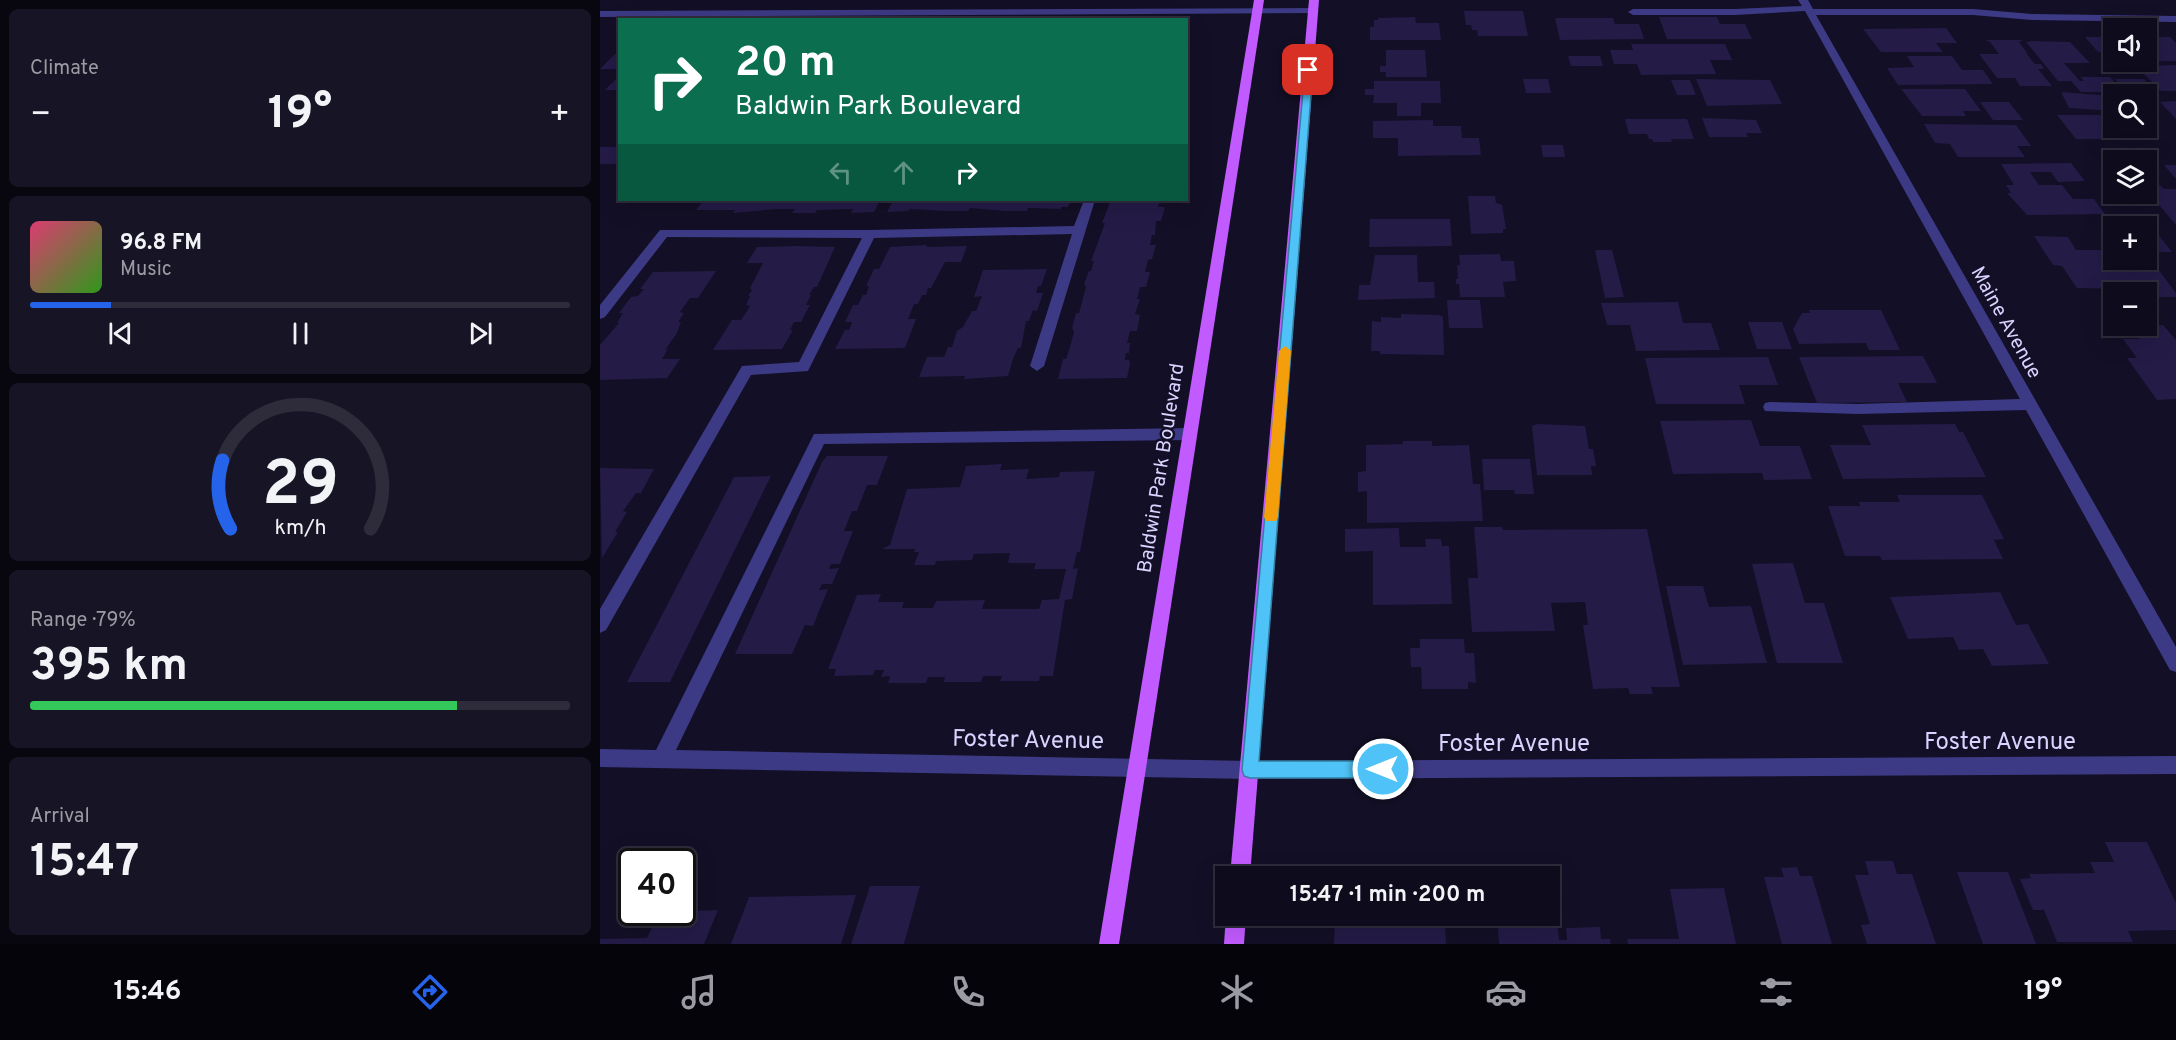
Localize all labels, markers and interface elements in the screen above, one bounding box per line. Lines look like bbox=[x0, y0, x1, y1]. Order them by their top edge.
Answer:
map controls bbox=[2103, 18, 2157, 336]
button: sound bbox=[2103, 18, 2157, 72]
text: 20 m bbox=[735, 38, 836, 91]
icon: right bbox=[636, 42, 714, 120]
pin bbox=[1282, 44, 1333, 95]
icon: arrive bbox=[1291, 53, 1324, 86]
text: Climate bbox=[30, 56, 99, 82]
button: search bbox=[2103, 84, 2157, 138]
text: 19° bbox=[268, 87, 332, 144]
text: Baldwin Park Boulevard bbox=[735, 90, 1021, 124]
text: − bbox=[30, 95, 51, 137]
text: + bbox=[549, 95, 570, 137]
button: layers bbox=[2103, 150, 2157, 204]
icon: left bbox=[824, 156, 857, 189]
icon: ahead bbox=[887, 156, 920, 189]
icon: right bbox=[950, 156, 983, 189]
button: + bbox=[2103, 216, 2157, 270]
text: 96.8 FM bbox=[120, 230, 202, 257]
text: Music bbox=[120, 257, 172, 283]
street label: Maine Avenue bbox=[1964, 262, 2047, 384]
button: − bbox=[2103, 282, 2157, 336]
icon: previous bbox=[104, 317, 137, 350]
icon: pause bbox=[284, 317, 317, 350]
icon: next bbox=[464, 317, 497, 350]
street label: Baldwin Park Boulevard bbox=[1133, 362, 1191, 575]
text: 29 bbox=[262, 448, 338, 527]
text: km/h bbox=[274, 515, 326, 542]
text: Range · 79% bbox=[30, 608, 136, 634]
text: 395 km bbox=[30, 639, 188, 696]
street label: Foster Avenue bbox=[952, 725, 1104, 757]
street label: Foster Avenue bbox=[1924, 728, 2076, 758]
street label: Foster Avenue bbox=[1438, 730, 1590, 760]
position arrow bbox=[1351, 737, 1415, 801]
text: Arrival bbox=[30, 804, 90, 830]
text: 15:47 bbox=[30, 835, 140, 892]
speed limit sign: 40 bbox=[618, 848, 696, 926]
text: 15:47 · 1 min · 200 m bbox=[1290, 882, 1485, 909]
icon: directions bbox=[409, 971, 451, 1013]
icon: music bbox=[678, 971, 720, 1013]
icon: phone bbox=[947, 971, 989, 1013]
icon: climate bbox=[1216, 971, 1258, 1013]
icon: car bbox=[1485, 971, 1527, 1013]
icon: filters bbox=[1755, 971, 1797, 1013]
text: 15:46 bbox=[114, 975, 181, 1009]
text: 19° bbox=[2024, 975, 2062, 1009]

